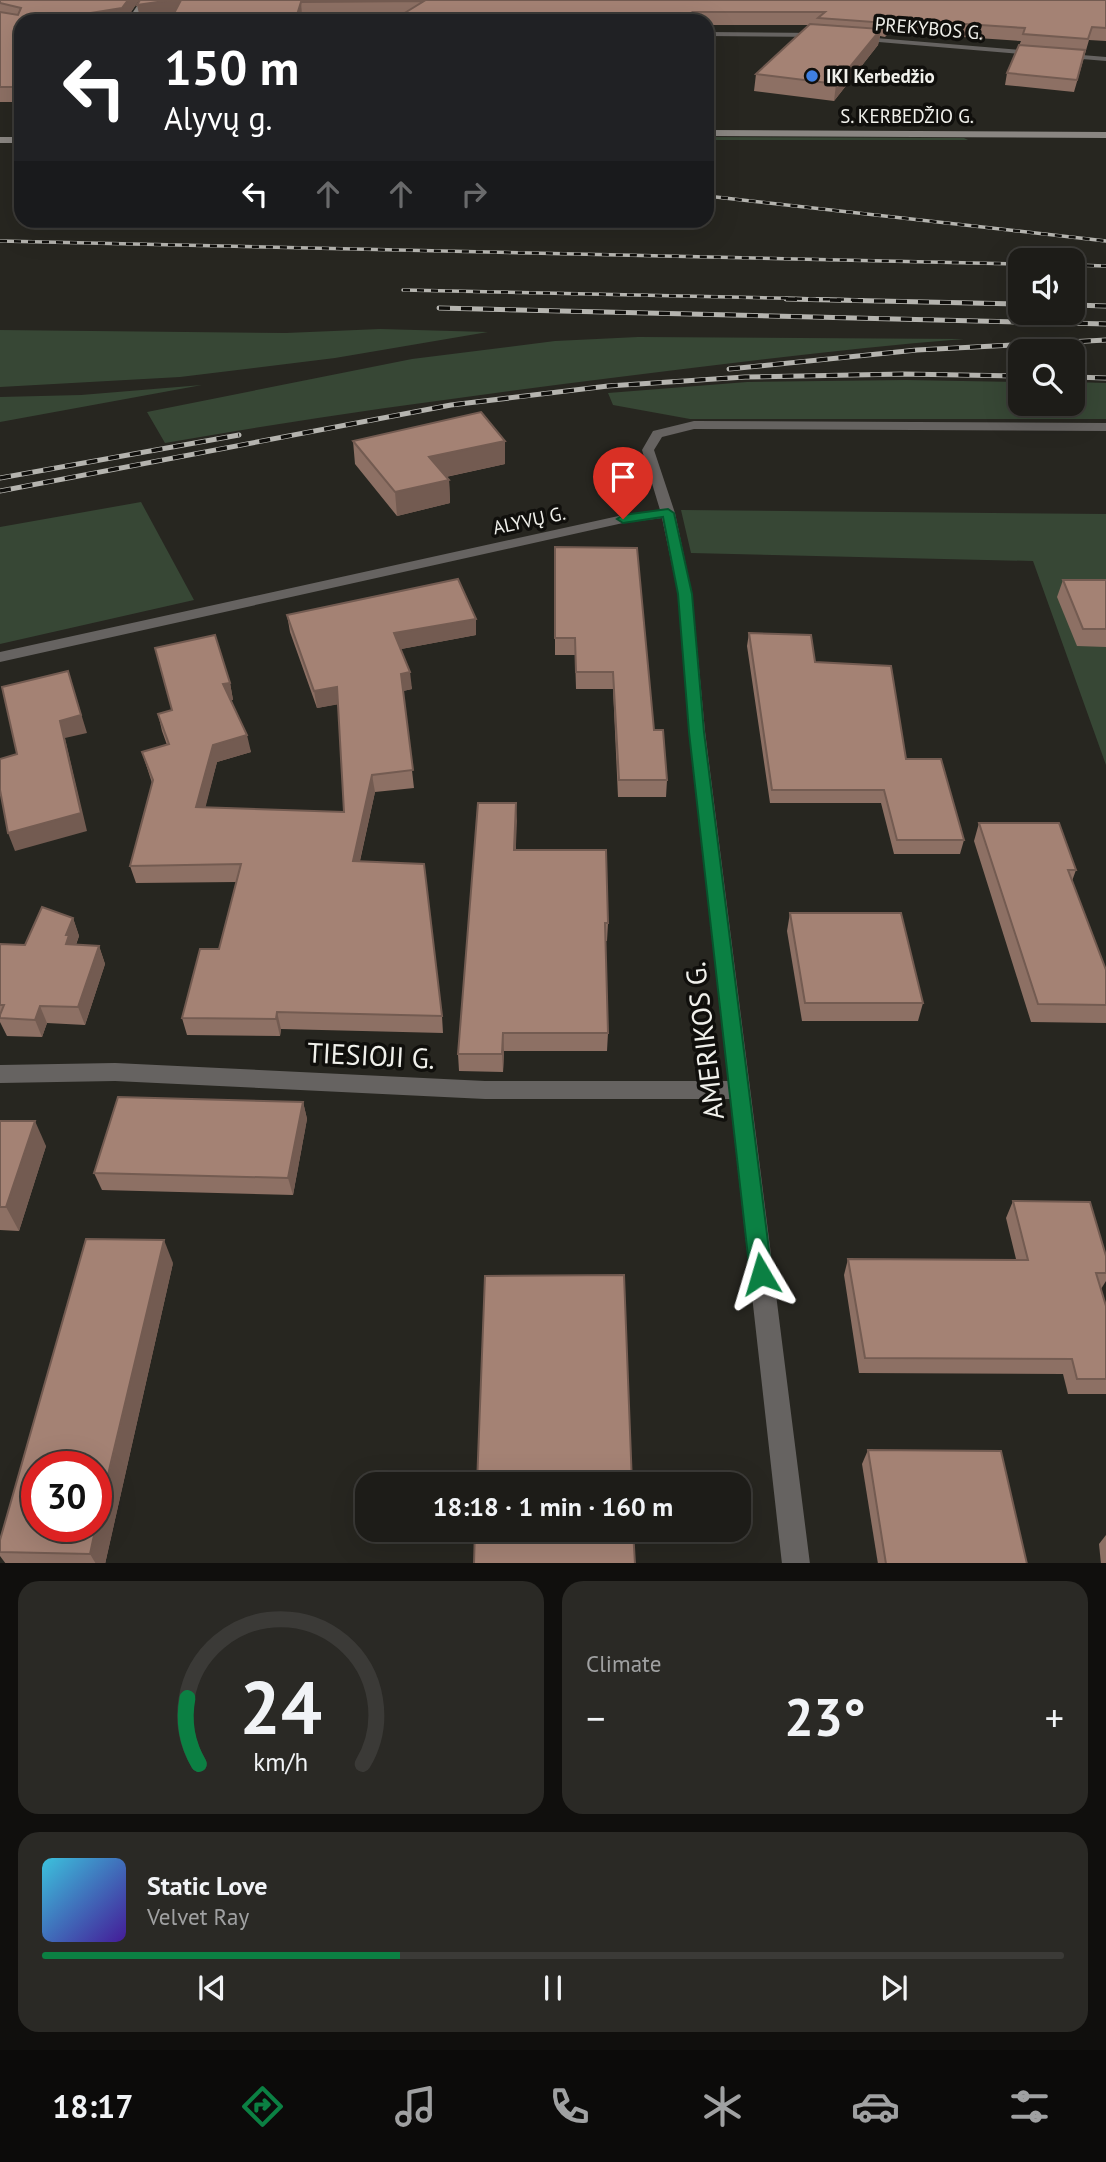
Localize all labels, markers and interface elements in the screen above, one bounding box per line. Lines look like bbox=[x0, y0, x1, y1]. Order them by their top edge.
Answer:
street label: PREKYBOS G. bbox=[874, 11, 984, 45]
text: 150 m bbox=[164, 35, 299, 99]
icon: left bbox=[49, 42, 140, 133]
place label: IKI Kerbedžio bbox=[826, 64, 935, 88]
marker: IKI Kerbedžio bbox=[804, 68, 820, 84]
text: Alyvų g. bbox=[164, 97, 272, 139]
street label: S. KERBEDŽIO G. bbox=[840, 104, 974, 128]
icon: left bbox=[236, 175, 274, 213]
icon: ahead bbox=[309, 175, 347, 213]
icon: ahead bbox=[382, 175, 420, 213]
icon: right bbox=[455, 175, 493, 213]
map controls bbox=[1008, 248, 1085, 416]
button: sound bbox=[1008, 248, 1085, 325]
button: search bbox=[1008, 339, 1085, 416]
pin bbox=[593, 447, 653, 519]
icon: arrive bbox=[604, 458, 642, 496]
street label: ALYVŲ G. bbox=[491, 501, 567, 539]
street label: AMERIKOS G. bbox=[676, 960, 732, 1122]
street label: TIESIOJI G. bbox=[306, 1033, 436, 1077]
position arrow bbox=[724, 1237, 798, 1311]
speed limit sign: 30 bbox=[21, 1451, 112, 1542]
text: 18:18 · 1 min · 160 m bbox=[433, 1490, 673, 1523]
text: Climate bbox=[586, 1649, 661, 1678]
text: 24 bbox=[240, 1660, 322, 1754]
text: 23° bbox=[784, 1683, 866, 1750]
text: − bbox=[586, 1693, 605, 1742]
text: + bbox=[1045, 1693, 1064, 1742]
text: km/h bbox=[254, 1745, 308, 1777]
text: Static Love bbox=[147, 1869, 268, 1902]
text: Velvet Ray bbox=[147, 1902, 249, 1931]
icon: previous bbox=[193, 1969, 231, 2007]
icon: pause bbox=[534, 1969, 572, 2007]
icon: next bbox=[875, 1969, 913, 2007]
icon: directions bbox=[238, 2082, 287, 2131]
icon: music bbox=[391, 2082, 440, 2131]
icon: phone bbox=[545, 2082, 594, 2131]
icon: climate bbox=[698, 2082, 747, 2131]
icon: car bbox=[851, 2082, 900, 2131]
icon: filters bbox=[1005, 2082, 1054, 2131]
text: 18:17 bbox=[52, 2085, 133, 2127]

